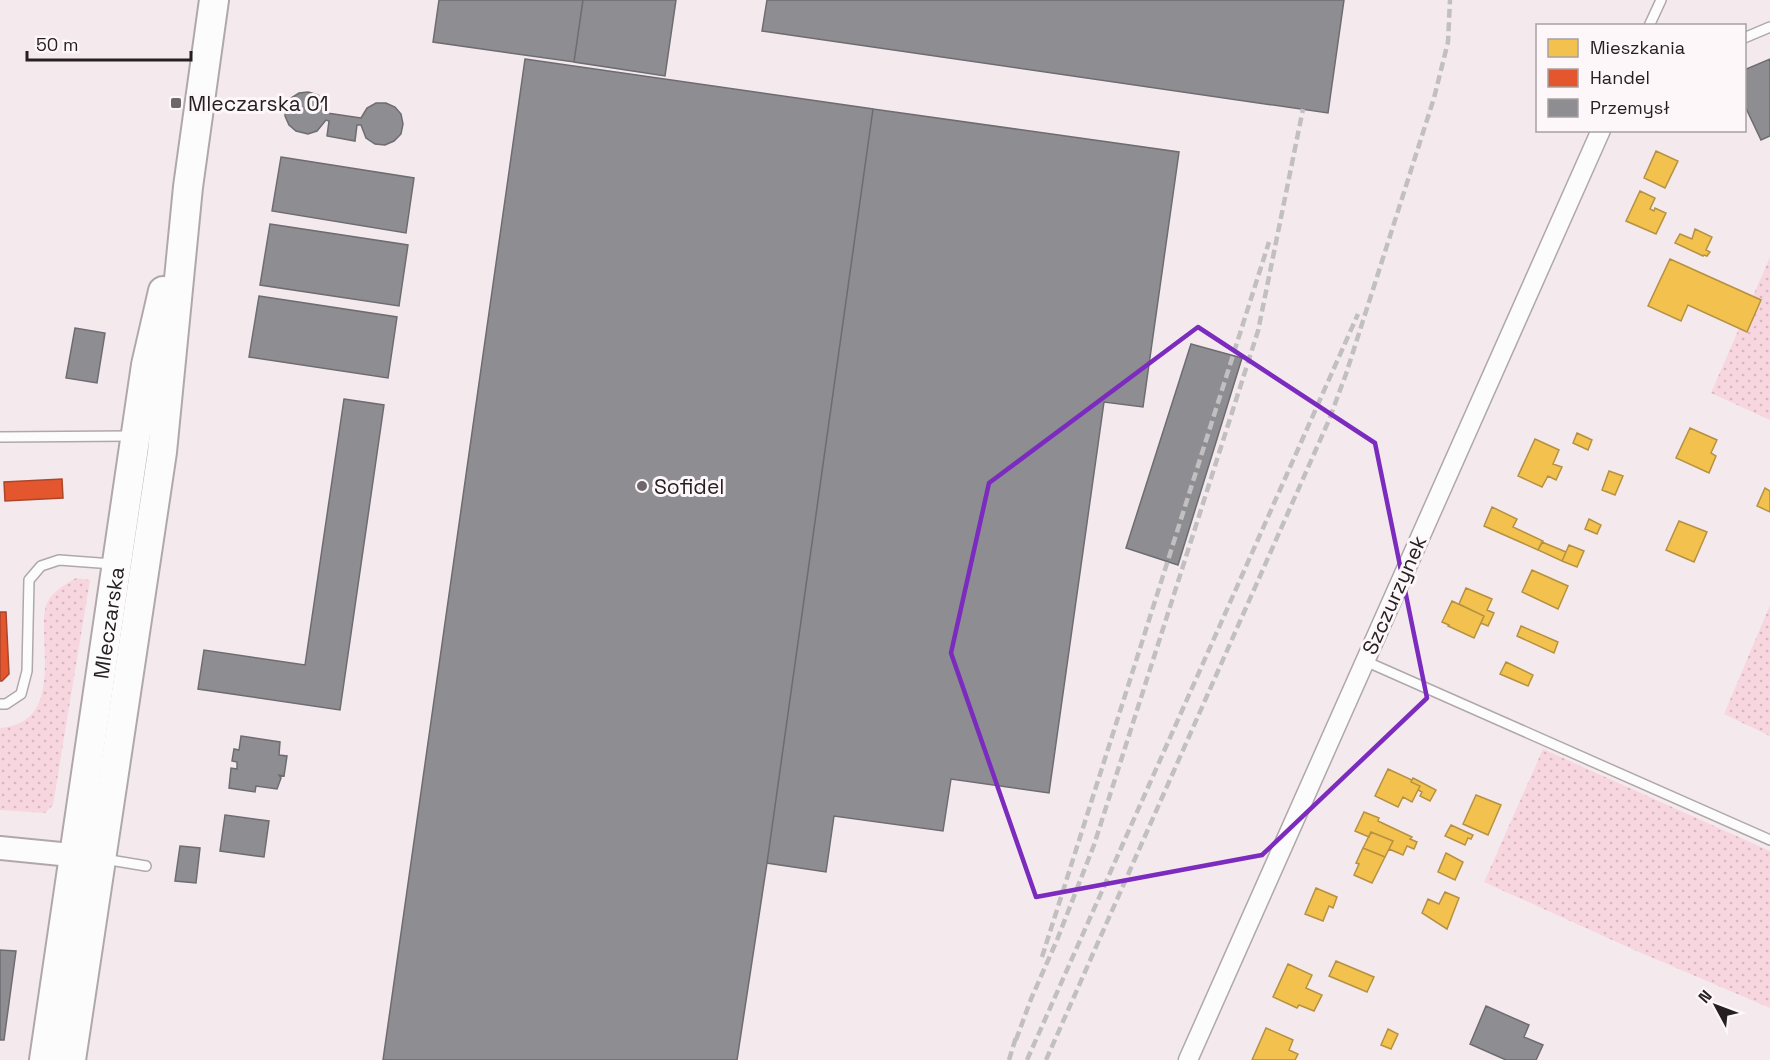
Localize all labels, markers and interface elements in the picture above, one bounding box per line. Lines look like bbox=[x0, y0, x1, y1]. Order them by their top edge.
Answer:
scale bar bbox=[27, 24, 190, 62]
legend bbox=[1536, 24, 1746, 132]
text: 50 m bbox=[36, 33, 78, 56]
text: Mieszkania bbox=[1590, 36, 1685, 59]
text: Handel bbox=[1590, 66, 1650, 89]
place label: Mleczarska 01 bbox=[188, 90, 328, 117]
marker: Mleczarska 01 bbox=[169, 96, 183, 110]
text: Przemysł bbox=[1590, 96, 1670, 119]
place label: Sofidel bbox=[654, 473, 724, 500]
marker: Sofidel bbox=[635, 479, 649, 493]
street label: Szczurzynek bbox=[1356, 531, 1432, 659]
street label: Mleczarska bbox=[87, 565, 130, 680]
north arrow bbox=[1686, 976, 1746, 1036]
text: N bbox=[1694, 986, 1717, 1007]

